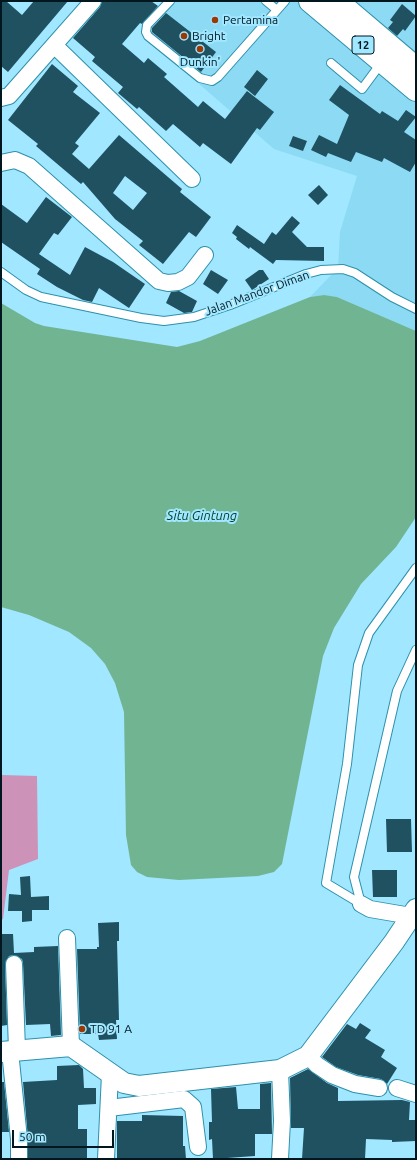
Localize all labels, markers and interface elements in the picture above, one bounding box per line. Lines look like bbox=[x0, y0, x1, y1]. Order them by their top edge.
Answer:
place label: Pertamina bbox=[223, 13, 278, 27]
marker: Pertamina bbox=[210, 15, 220, 25]
place label: Bright bbox=[192, 29, 226, 43]
marker: Bright bbox=[179, 31, 189, 41]
road number: 12 bbox=[352, 36, 374, 54]
marker: Dunkin' bbox=[195, 44, 205, 54]
place label: Dunkin' bbox=[180, 55, 220, 69]
street label: Jalan Mandor Diman bbox=[203, 267, 311, 319]
water label: Situ Gintung bbox=[167, 508, 237, 524]
place label: TD 91 A bbox=[90, 1022, 132, 1036]
marker: TD 91 A bbox=[77, 1024, 87, 1034]
scale bar bbox=[14, 1122, 116, 1148]
text: 50 m bbox=[19, 1130, 46, 1143]

